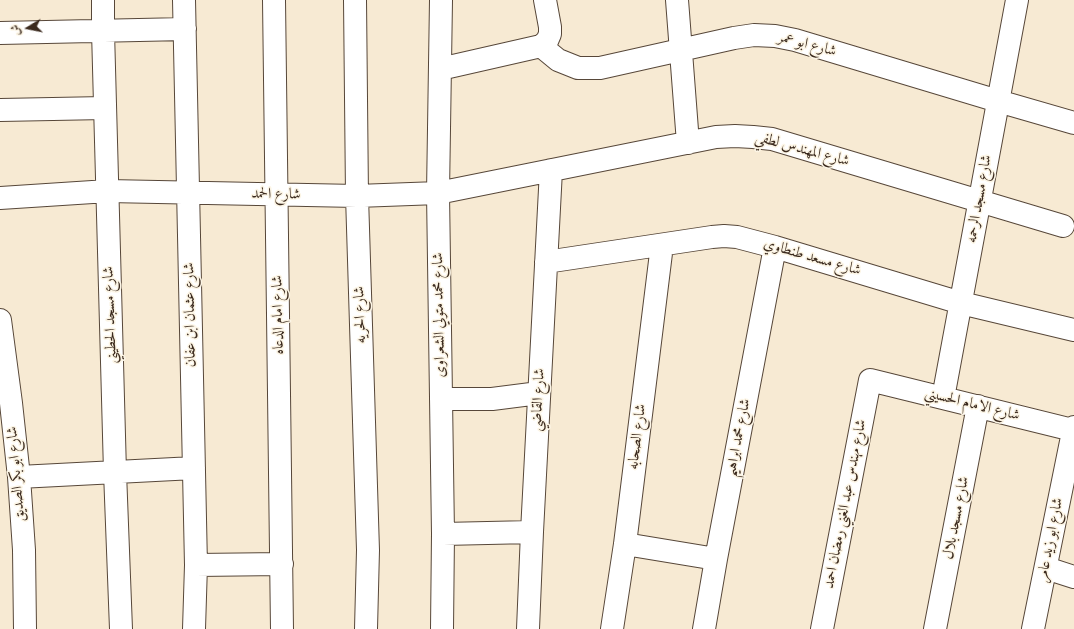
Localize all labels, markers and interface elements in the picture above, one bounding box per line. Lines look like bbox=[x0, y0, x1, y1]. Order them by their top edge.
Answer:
north arrow bbox=[8, 8, 48, 48]
text: ش bbox=[8, 23, 24, 37]
street label: شارع ابو عمر bbox=[776, 29, 838, 61]
street label: شارع المهندس لطفي bbox=[753, 129, 851, 171]
street label: شارع مسجد الرحمه bbox=[963, 153, 997, 245]
street label: شارع الحمد bbox=[251, 186, 301, 204]
street label: شارع مسعد طنطاوي bbox=[761, 235, 863, 281]
street label: شارع محمد متولي الشعراوى bbox=[430, 252, 450, 378]
street label: شارع عثمان ابن عفان bbox=[181, 262, 201, 368]
street label: شارع مسجد الحطيني bbox=[100, 266, 122, 364]
street label: شارع امام الدعاه bbox=[269, 275, 289, 355]
street label: شارع الحريه bbox=[351, 286, 371, 344]
street label: شارع القاضي bbox=[528, 368, 550, 432]
street label: شارع الامام الحسيني bbox=[923, 385, 1021, 425]
street label: شارع محمد ابراهيم bbox=[723, 397, 755, 479]
street label: شارع الصحابه bbox=[625, 403, 651, 471]
street label: شارع مهندس عبد الغني رمضان احمد bbox=[821, 418, 871, 590]
street label: شارع ابو بكر الصديق bbox=[4, 426, 30, 522]
street label: شارع مسجد بلال bbox=[940, 475, 974, 561]
street label: شارع ابو زيد عامر bbox=[1034, 496, 1068, 584]

